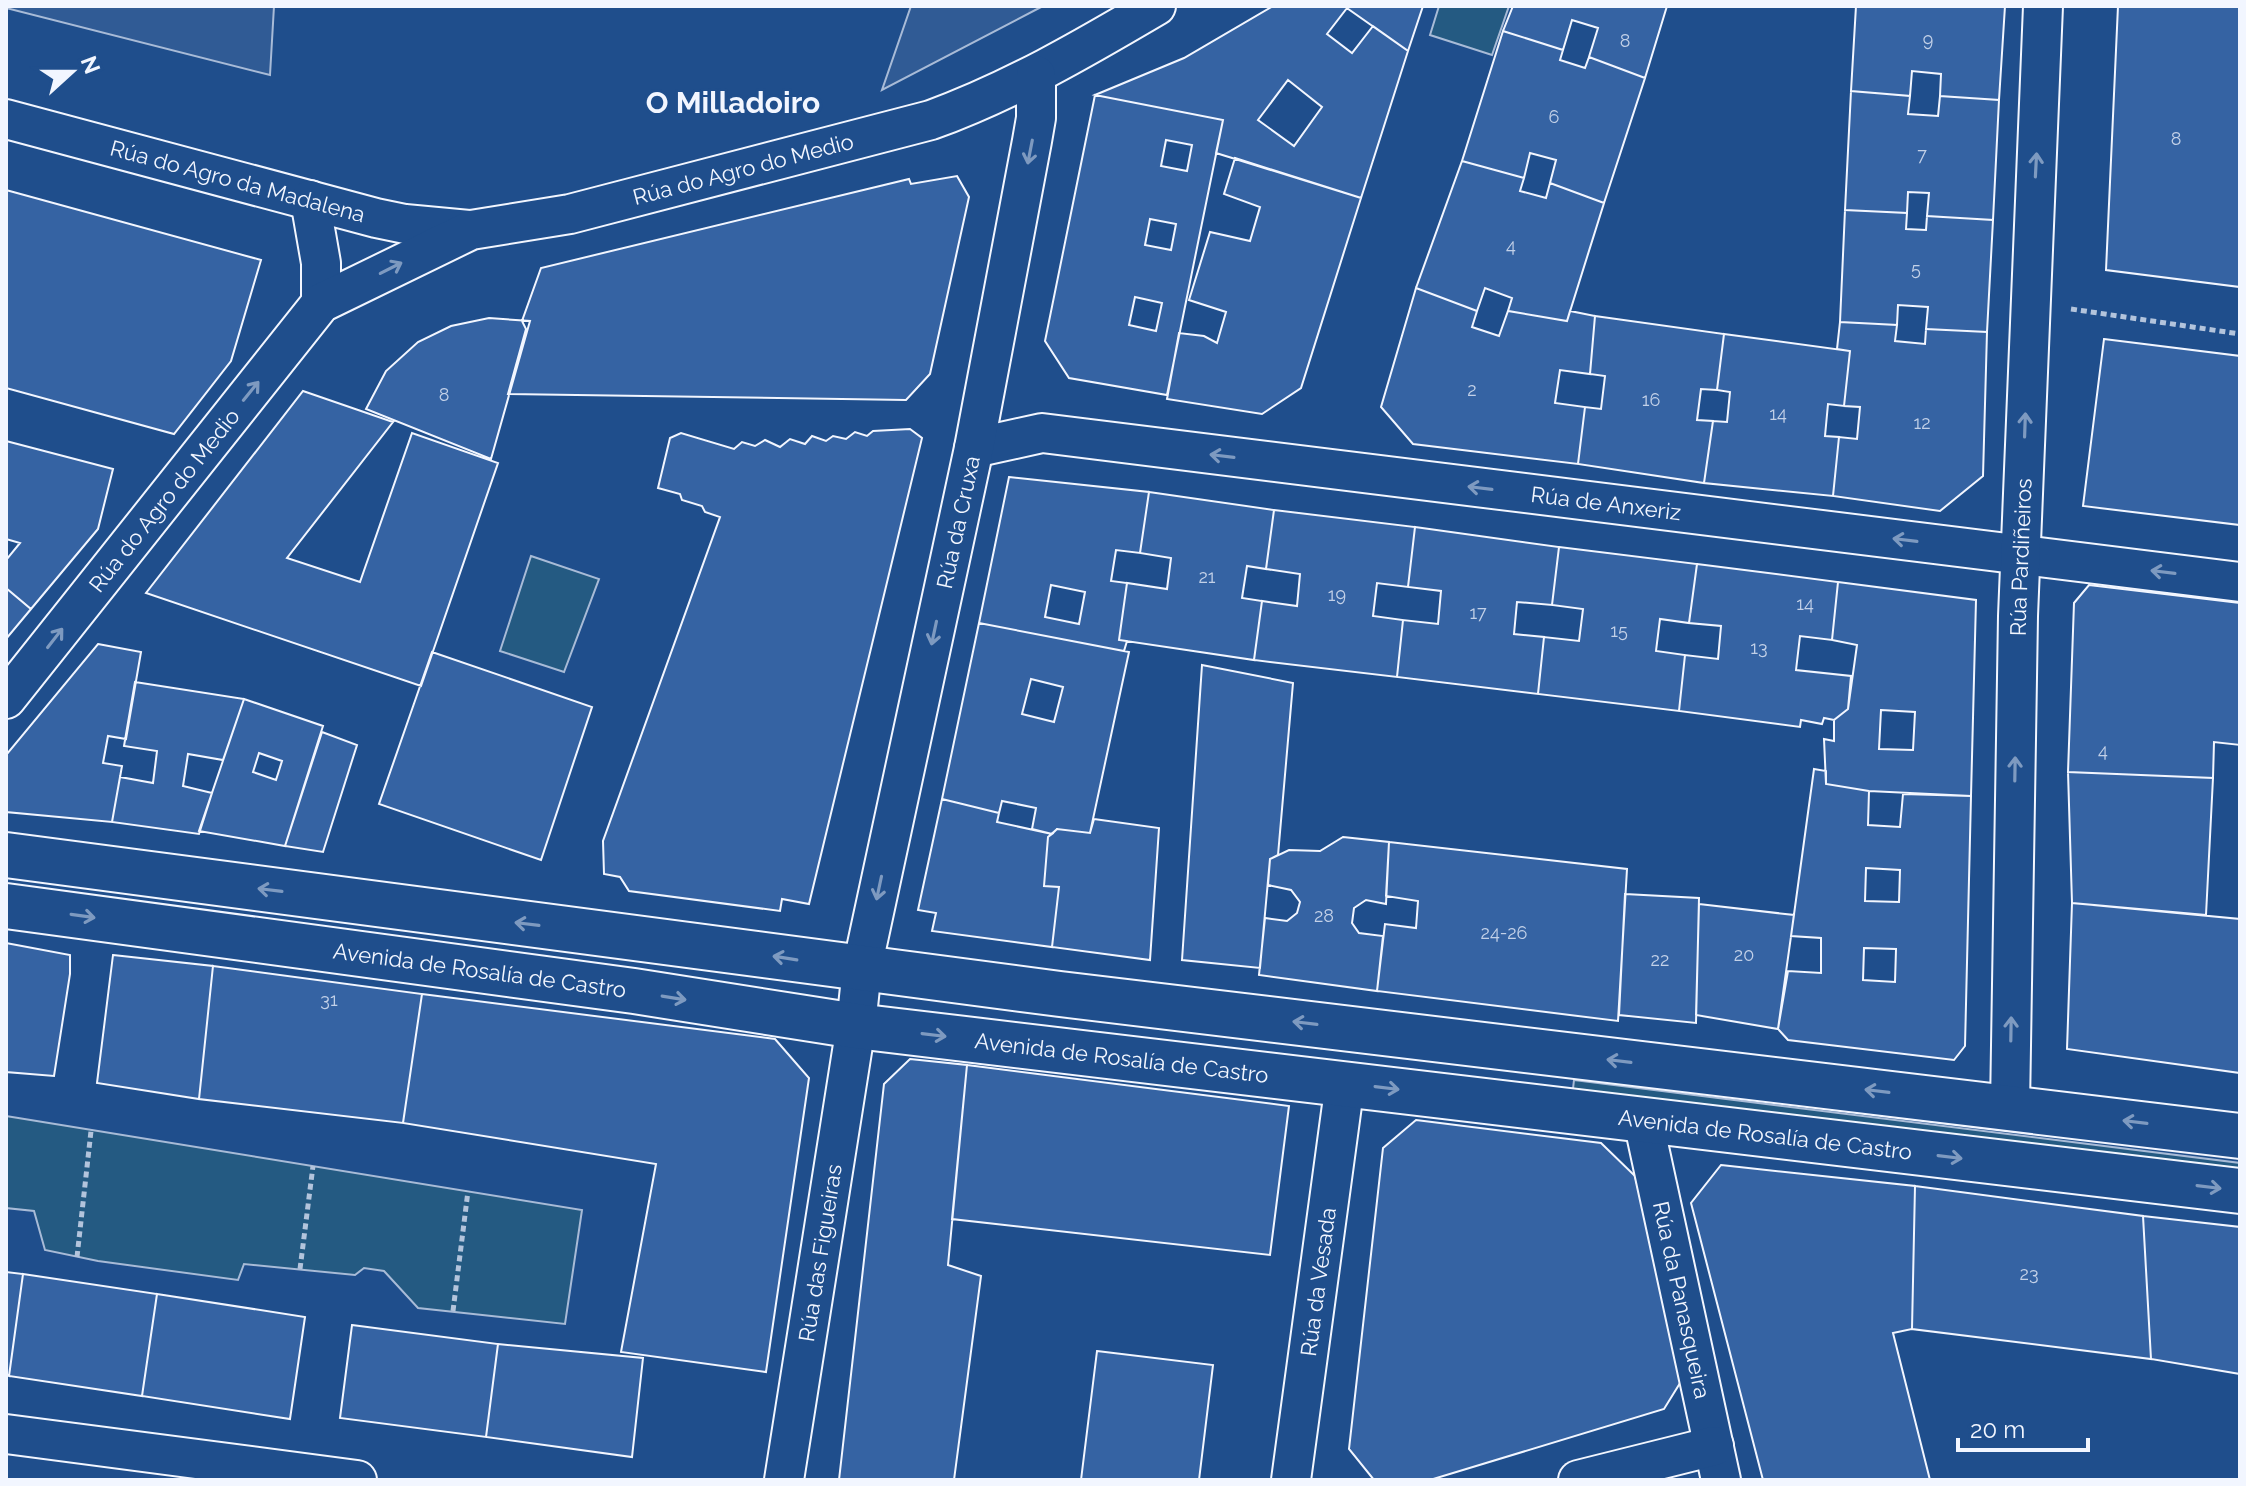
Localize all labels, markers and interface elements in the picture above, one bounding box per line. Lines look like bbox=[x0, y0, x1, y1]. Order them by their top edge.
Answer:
house number: 9 bbox=[1923, 29, 1933, 50]
house number: 8 bbox=[1620, 30, 1630, 51]
north arrow bbox=[32, 32, 112, 112]
text: N bbox=[76, 52, 106, 77]
district label: O Milladoiro bbox=[646, 85, 820, 120]
house number: 6 bbox=[1549, 106, 1560, 127]
street label: Rúa do Agro do Medio bbox=[630, 128, 856, 210]
house number: 8 bbox=[2171, 128, 2181, 149]
street label: Rúa do Agro da Madalena bbox=[108, 135, 368, 228]
one-way arrow bbox=[1022, 139, 1037, 165]
house number: 7 bbox=[1917, 144, 1927, 165]
one-way arrow bbox=[2029, 152, 2044, 179]
house number: 4 bbox=[1506, 235, 1516, 256]
house number: 5 bbox=[1911, 258, 1921, 279]
one-way arrow bbox=[379, 260, 403, 275]
house number: 2 bbox=[1467, 379, 1477, 400]
one-way arrow bbox=[242, 380, 260, 401]
house number: 8 bbox=[439, 384, 449, 405]
house number: 16 bbox=[1642, 389, 1660, 410]
street label: Rúa do Agro do Medio bbox=[83, 403, 245, 597]
house number: 14 bbox=[1769, 403, 1787, 424]
house number: 12 bbox=[1913, 412, 1931, 433]
one-way arrow bbox=[2017, 412, 2032, 439]
one-way arrow bbox=[1209, 448, 1236, 463]
street label: Rúa da Cruxa bbox=[931, 453, 985, 591]
street label: Rúa Pardiñeiros bbox=[2005, 478, 2037, 636]
one-way arrow bbox=[1467, 480, 1494, 495]
street label: Rúa de Anxeriz bbox=[1529, 481, 1683, 525]
one-way arrow bbox=[1893, 532, 1918, 547]
one-way arrow bbox=[2150, 565, 2176, 580]
house number: 21 bbox=[1198, 566, 1216, 587]
house number: 19 bbox=[1328, 584, 1346, 605]
house number: 14 bbox=[1796, 593, 1814, 614]
house number: 17 bbox=[1469, 602, 1487, 623]
one-way arrow bbox=[926, 620, 941, 646]
house number: 15 bbox=[1610, 620, 1628, 641]
one-way arrow bbox=[46, 628, 63, 649]
house number: 13 bbox=[1750, 637, 1768, 658]
house number: 4 bbox=[2098, 740, 2108, 761]
one-way arrow bbox=[2008, 756, 2023, 783]
one-way arrow bbox=[871, 874, 886, 900]
one-way arrow bbox=[257, 882, 283, 897]
house number: 28 bbox=[1314, 905, 1334, 926]
one-way arrow bbox=[70, 909, 95, 924]
one-way arrow bbox=[515, 916, 540, 931]
house number: 24-26 bbox=[1481, 922, 1528, 943]
street label: Avenida de Rosalía de Castro bbox=[331, 937, 628, 1003]
house number: 20 bbox=[1734, 944, 1754, 965]
house number: 22 bbox=[1651, 949, 1669, 970]
one-way arrow bbox=[773, 950, 798, 965]
house number: 31 bbox=[320, 989, 338, 1010]
one-way arrow bbox=[661, 991, 686, 1006]
one-way arrow bbox=[1292, 1016, 1319, 1031]
one-way arrow bbox=[2003, 1016, 2018, 1043]
street label: Avenida de Rosalía de Castro bbox=[973, 1027, 1270, 1088]
one-way arrow bbox=[921, 1028, 946, 1043]
one-way arrow bbox=[1606, 1053, 1632, 1068]
one-way arrow bbox=[1373, 1081, 1399, 1096]
one-way arrow bbox=[1865, 1083, 1890, 1098]
street label: Avenida de Rosalía de Castro bbox=[1617, 1104, 1913, 1165]
one-way arrow bbox=[2122, 1115, 2149, 1130]
one-way arrow bbox=[1936, 1149, 1963, 1164]
street label: Rúa das Figueiras bbox=[793, 1162, 847, 1343]
one-way arrow bbox=[2195, 1180, 2221, 1195]
street label: Rúa da Panasqueira bbox=[1648, 1199, 1716, 1401]
street label: Rúa da Vesada bbox=[1295, 1206, 1341, 1358]
house number: 23 bbox=[2020, 1263, 2039, 1284]
scale bar bbox=[1958, 1402, 2088, 1452]
text: 20 m bbox=[1970, 1415, 2025, 1444]

